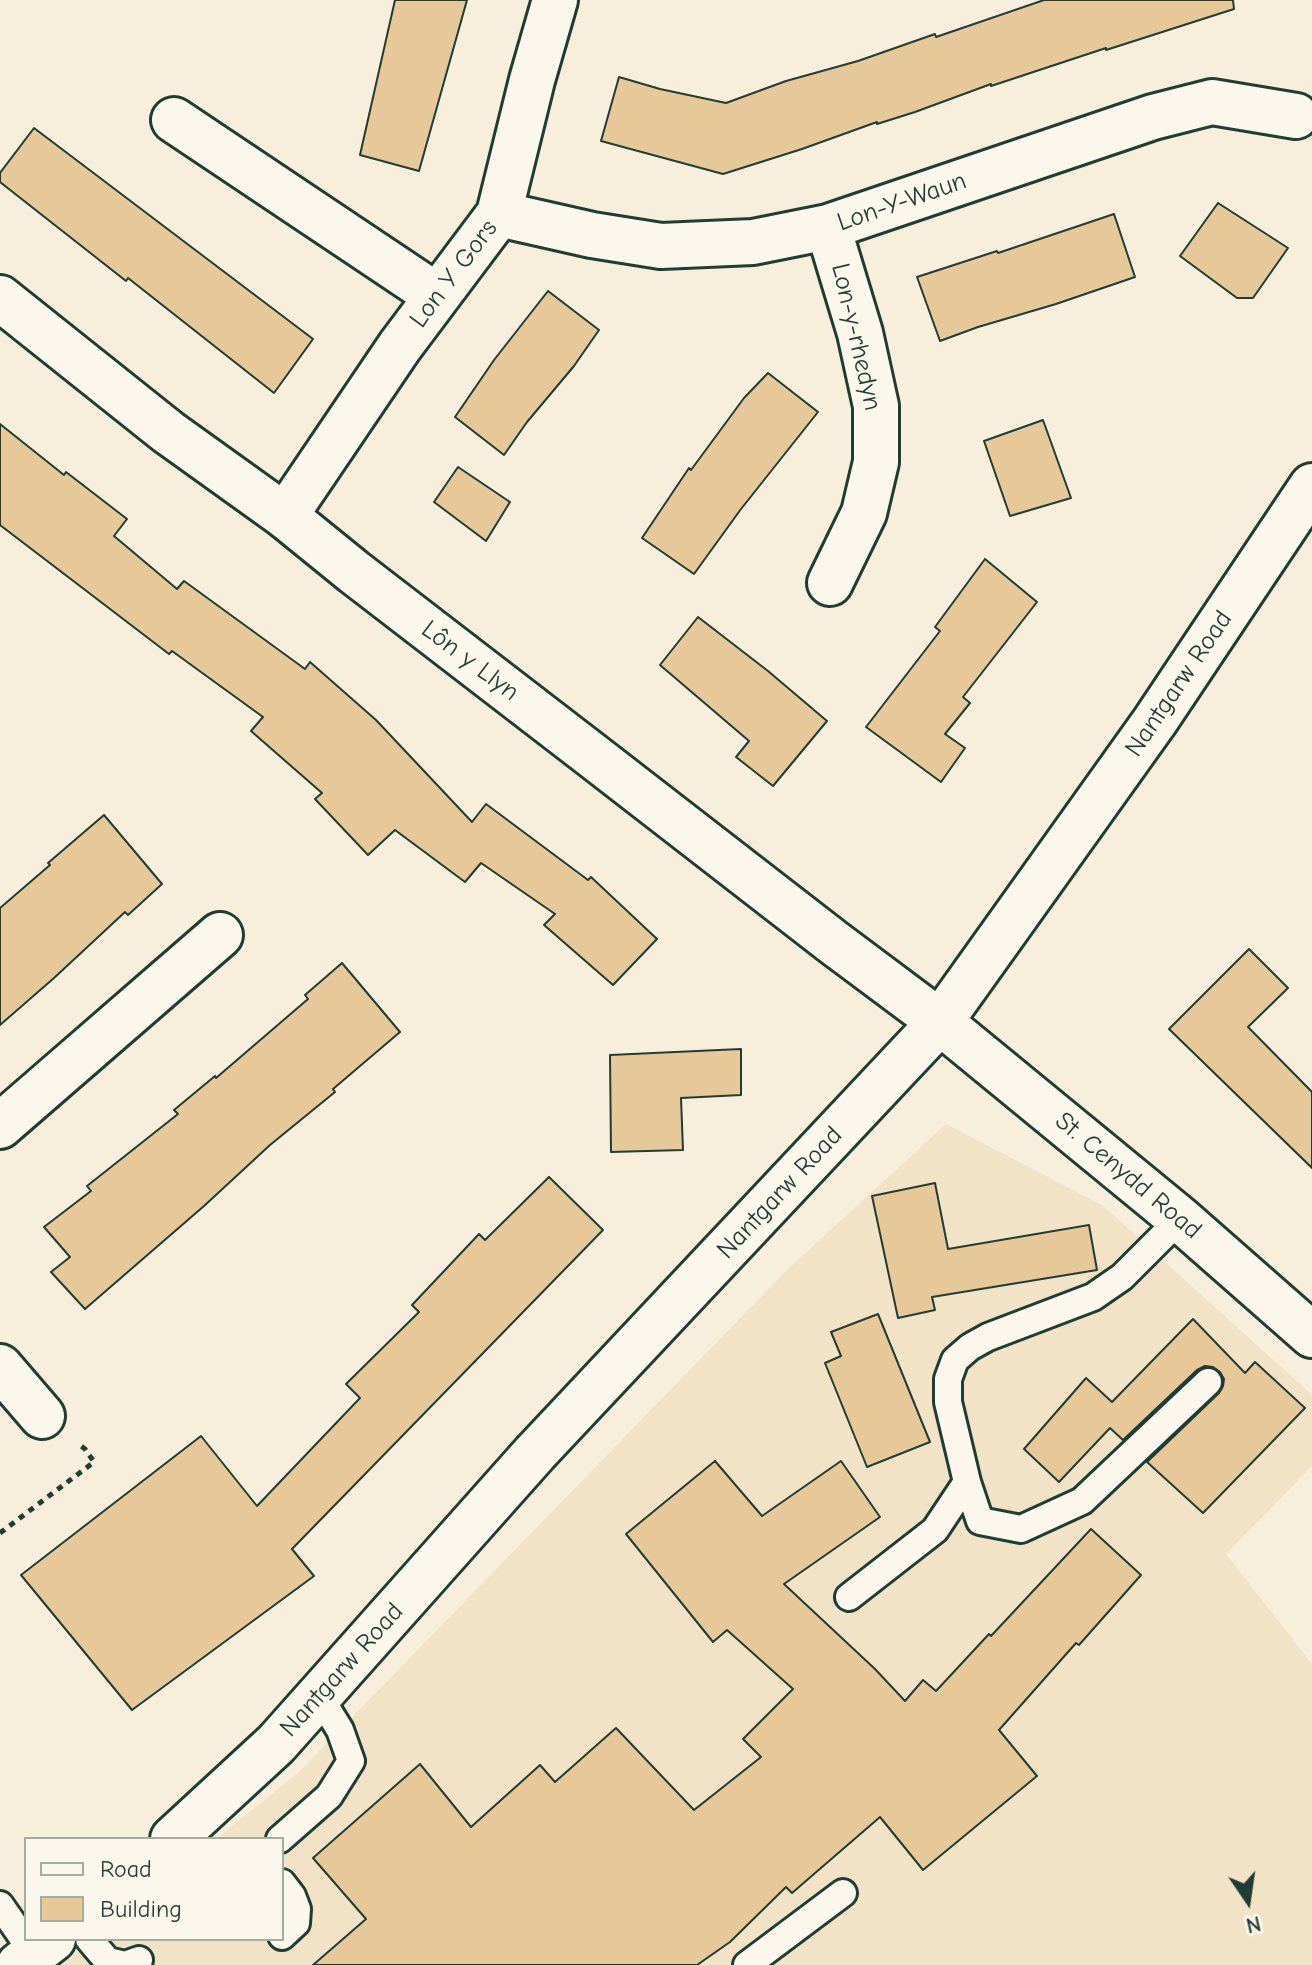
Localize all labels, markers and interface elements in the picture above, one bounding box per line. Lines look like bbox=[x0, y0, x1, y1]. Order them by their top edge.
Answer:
street label: Lon-Y-Waun bbox=[833, 165, 971, 239]
street label: Lon Y Gors bbox=[403, 214, 505, 334]
street label: Lon-y-rhedyn bbox=[824, 260, 888, 414]
street label: Nantgarw Road bbox=[1119, 605, 1239, 763]
street label: Lôn y Llyn bbox=[415, 614, 525, 708]
street label: St. Cenydd Road bbox=[1048, 1106, 1208, 1246]
street label: Nantgarw Road bbox=[711, 1120, 849, 1266]
street label: Nantgarw Road bbox=[274, 1597, 410, 1743]
legend bbox=[24, 1837, 284, 1941]
text: Road bbox=[100, 1855, 152, 1883]
north arrow bbox=[1208, 1861, 1288, 1941]
text: Building bbox=[100, 1895, 182, 1923]
text: N bbox=[1243, 1910, 1263, 1939]

